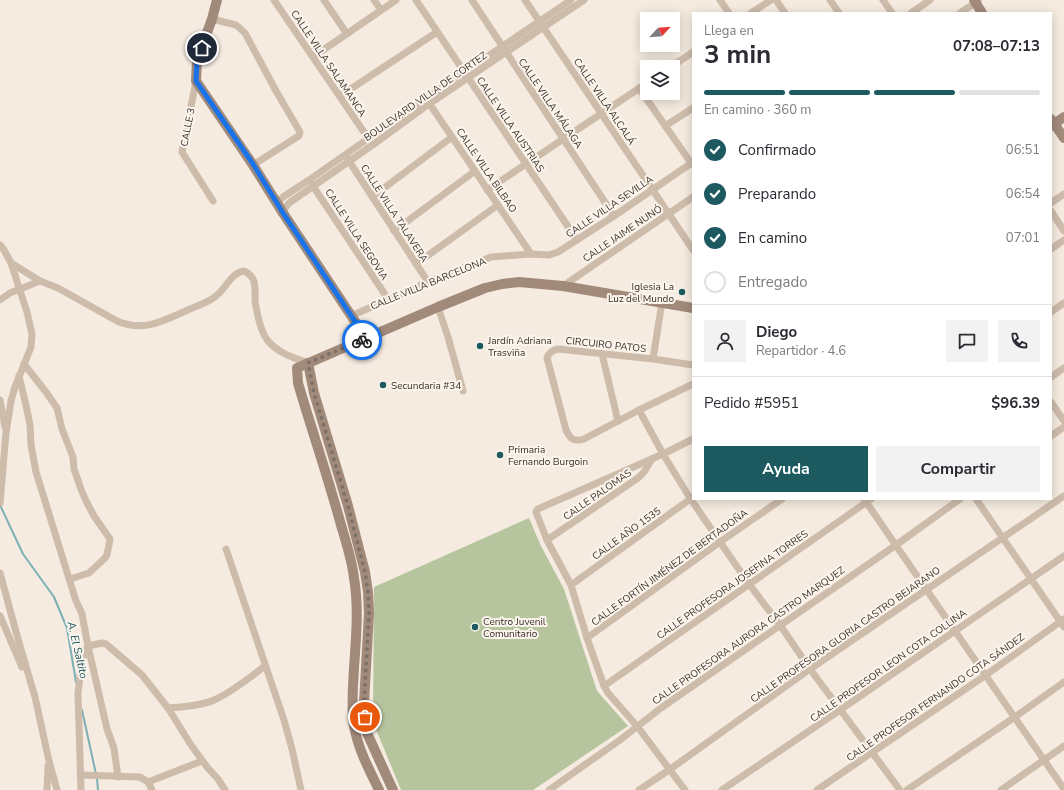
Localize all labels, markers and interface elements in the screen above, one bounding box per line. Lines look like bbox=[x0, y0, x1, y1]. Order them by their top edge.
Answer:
street label: CALLE VILLA SALAMANCA bbox=[287, 7, 370, 120]
north arrow bbox=[640, 12, 680, 52]
map controls bbox=[640, 12, 680, 100]
text: Llega en bbox=[704, 22, 754, 40]
pin bbox=[185, 31, 219, 65]
text: 07:08–07:13 bbox=[953, 36, 1040, 56]
icon: home bbox=[191, 37, 213, 59]
text: 3 min bbox=[704, 37, 771, 72]
street label: BOULEVARD VILLA DE CORTEZ bbox=[361, 49, 490, 145]
street label: CALLE VILLA ALCALÁ bbox=[570, 55, 639, 148]
street label: CALLE VILLA MÁLAGA bbox=[515, 56, 586, 152]
button: layers bbox=[640, 60, 680, 100]
street label: CALLE VILLA AUSTRIAS bbox=[473, 74, 547, 175]
text: En camino · 360 m bbox=[704, 101, 811, 119]
street label: CALLE 3 bbox=[177, 107, 199, 148]
street label: CALLE VILLA BILBAO bbox=[453, 125, 520, 216]
icon: check bbox=[704, 139, 726, 161]
text: Confirmado bbox=[738, 140, 816, 160]
text: 06:51 bbox=[1006, 141, 1040, 159]
street label: CALLE VILLA TALAVERA bbox=[357, 162, 432, 266]
street label: CALLE VILLA SEVILLA bbox=[563, 172, 656, 241]
icon: check bbox=[704, 183, 726, 205]
text: Preparando bbox=[738, 184, 816, 204]
text: 06:54 bbox=[1006, 185, 1040, 203]
street label: CALLE VILLA SEGOVIA bbox=[321, 186, 391, 284]
street label: CALLE JAIME NUNÓ bbox=[580, 202, 665, 266]
icon: check bbox=[704, 227, 726, 249]
text: En camino bbox=[738, 228, 807, 248]
text: 07:01 bbox=[1006, 229, 1040, 247]
street label: CALLE VILLA BARCELONA bbox=[368, 254, 489, 314]
text: Entregado bbox=[738, 272, 808, 292]
place label: Iglesia La Luz del Mundo bbox=[608, 280, 674, 306]
marker: Iglesia La Luz del Mundo bbox=[677, 287, 687, 297]
courier bbox=[342, 320, 382, 360]
button: person bbox=[704, 320, 746, 362]
button: chat bbox=[946, 320, 988, 362]
button: phone bbox=[998, 320, 1040, 362]
text: Diego bbox=[756, 322, 797, 342]
icon: bike bbox=[351, 329, 373, 351]
place label: Jardín Adriana Trasviña bbox=[487, 334, 552, 360]
street label: CIRCUIRO PATOS bbox=[565, 334, 647, 356]
marker: Jardín Adriana Trasviña bbox=[475, 341, 485, 351]
text: Repartidor · 4.6 bbox=[756, 342, 846, 360]
place label: Secundaria #34 bbox=[391, 379, 461, 393]
marker: Secundaria #34 bbox=[378, 380, 388, 390]
text: Pedido #5951 bbox=[704, 393, 799, 413]
text: $96.39 bbox=[991, 393, 1040, 413]
place label: Primaria Fernando Burgoin bbox=[508, 443, 588, 469]
button: Ayuda bbox=[704, 446, 868, 492]
button: Compartir bbox=[876, 446, 1040, 492]
marker: Primaria Fernando Burgoin bbox=[495, 450, 505, 460]
street label: CALLE PALOMAS bbox=[561, 466, 635, 524]
street label: CALLE AÑO 1535 bbox=[589, 504, 664, 564]
street label: CALLE FORTÍN JIMÉNEZ DE BERTADOÑA bbox=[589, 506, 751, 629]
street label: CALLE PROFESORA JOSEFINA TORRES bbox=[654, 527, 811, 643]
street label: CALLE PROFESORA AURORA CASTRO MARQUEZ bbox=[649, 563, 848, 708]
street label: CALLE PROFESORA GLORIA CASTRO BEJARANO bbox=[748, 563, 944, 706]
street label: CALLE PROFESOR LEON COTA COLLINA bbox=[808, 606, 970, 725]
place label: Centro Juvenil Comunitario bbox=[483, 615, 546, 641]
water label: A. El Saltito bbox=[63, 619, 91, 680]
marker: Centro Juvenil Comunitario bbox=[470, 622, 480, 632]
street label: CALLE PROFESOR FERNANDO COTA SÁNDEZ bbox=[844, 630, 1028, 765]
pin bbox=[348, 700, 382, 734]
icon: bag bbox=[354, 706, 376, 728]

